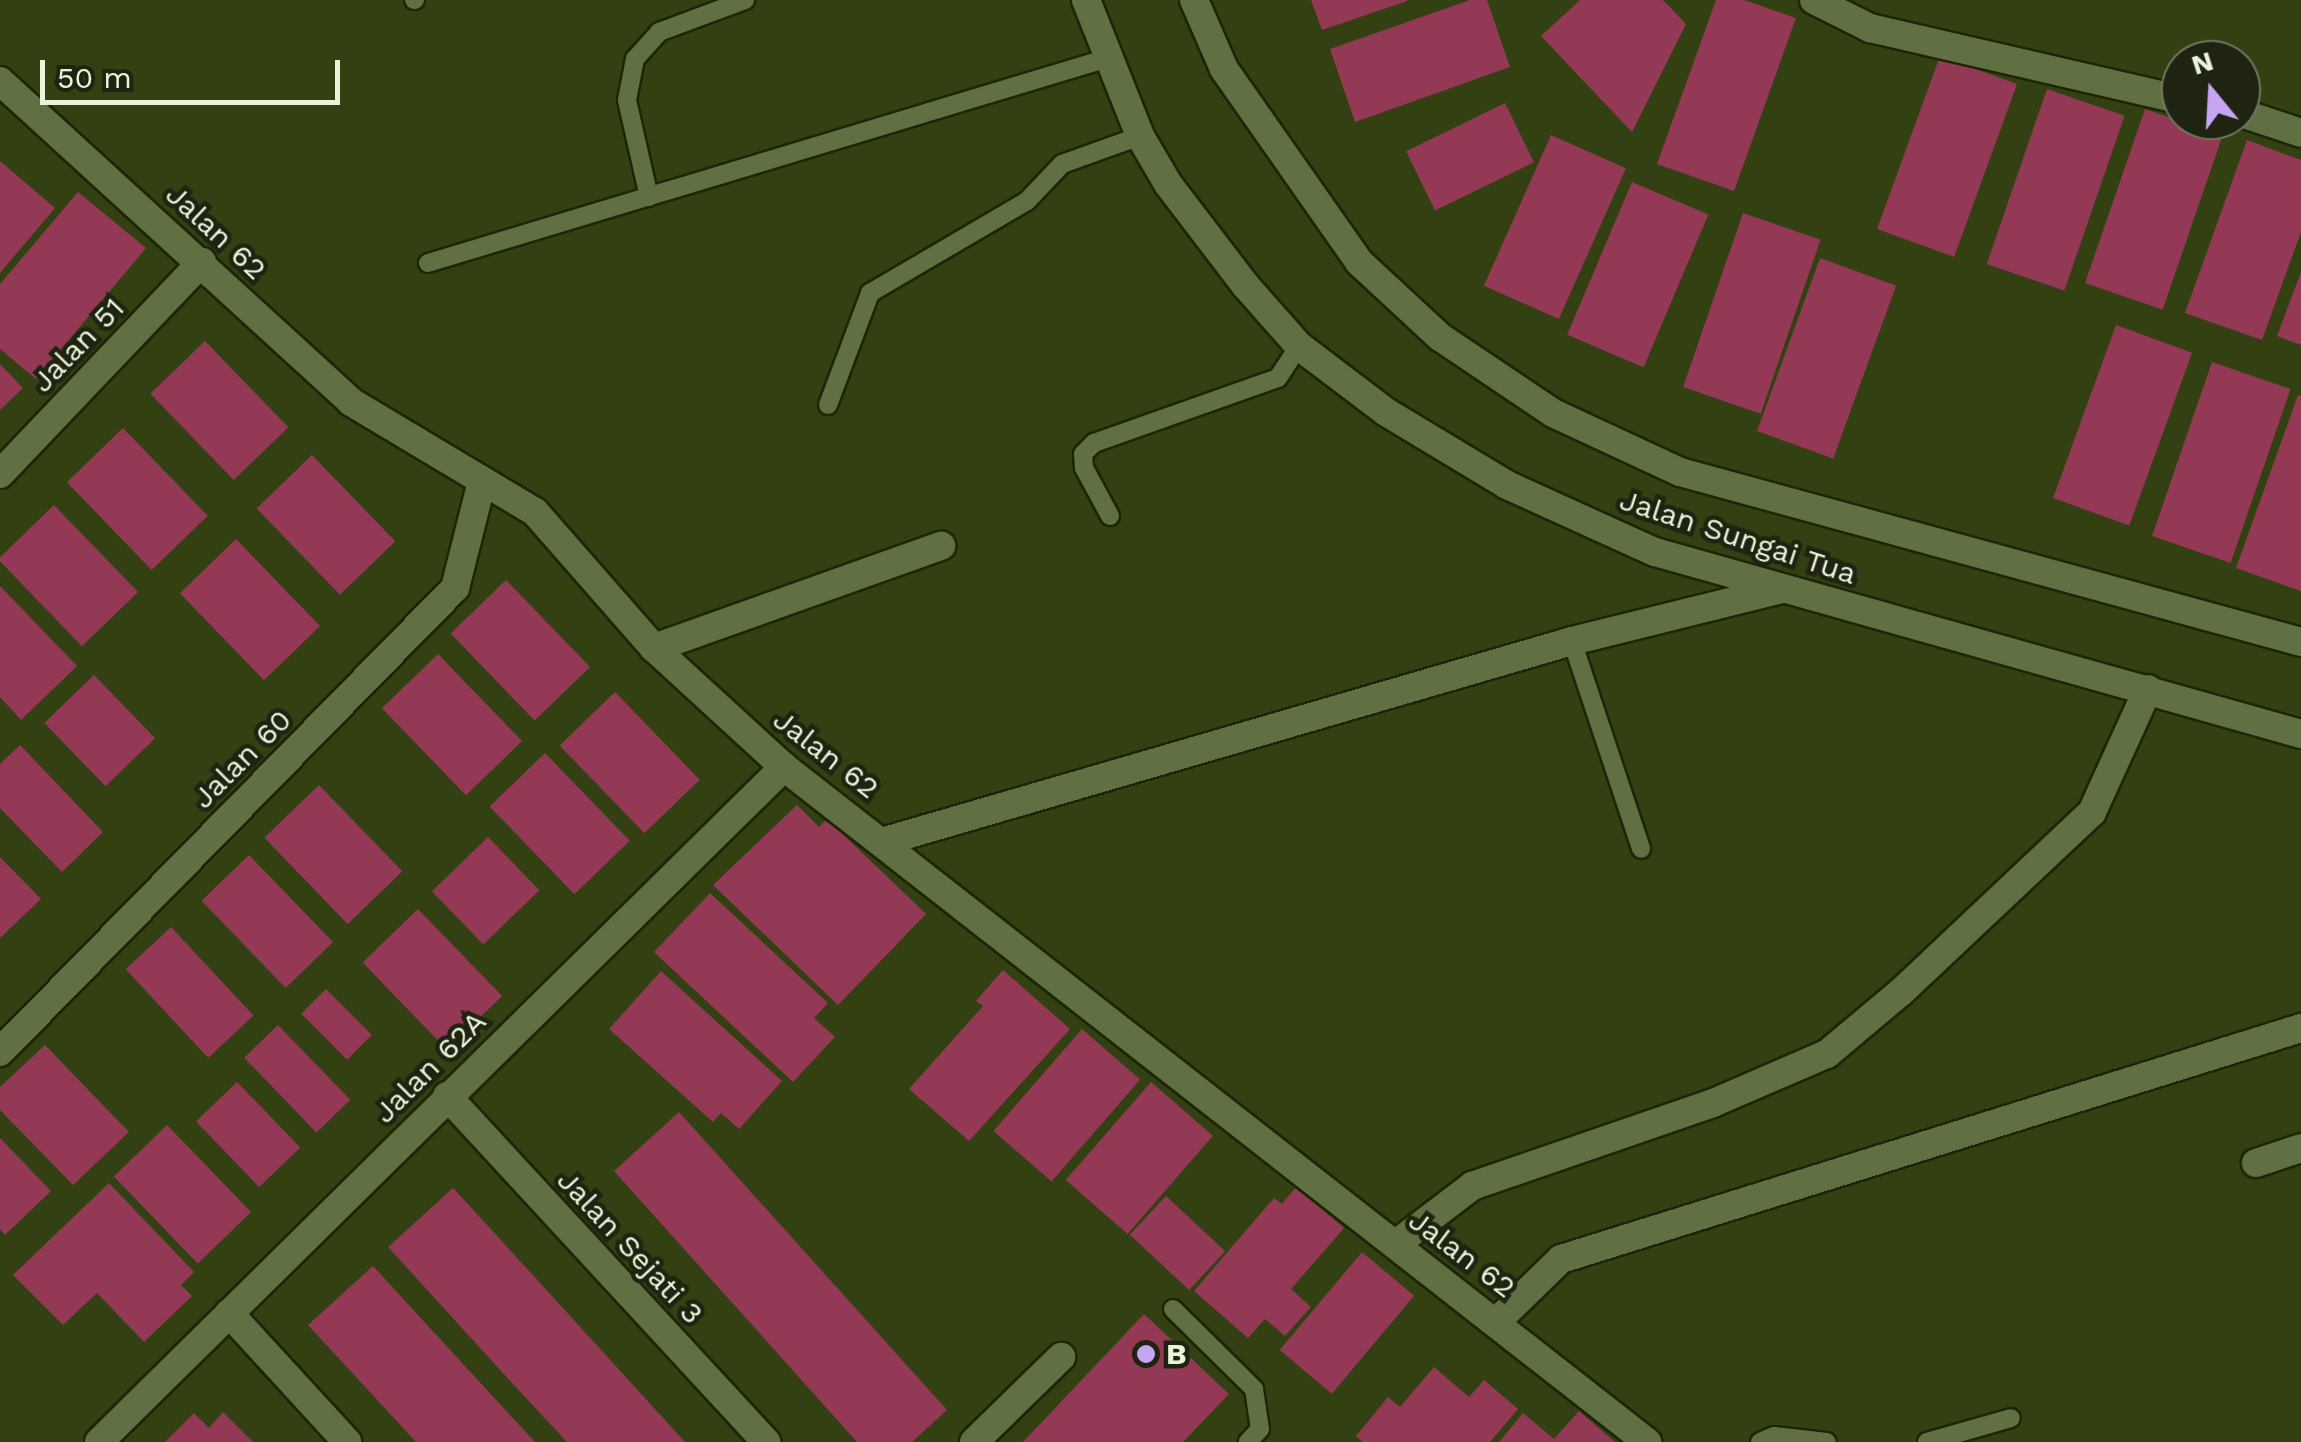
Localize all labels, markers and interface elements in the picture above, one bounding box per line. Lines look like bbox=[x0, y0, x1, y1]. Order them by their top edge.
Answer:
scale bar bbox=[45, 40, 345, 102]
north arrow bbox=[2161, 40, 2261, 140]
text: N bbox=[2187, 44, 2217, 82]
text: 50 m bbox=[57, 60, 132, 95]
street label: Jalan 62 bbox=[158, 177, 274, 287]
street label: Jalan 51 bbox=[24, 290, 132, 400]
street label: Jalan Sungai Tua bbox=[1615, 482, 1861, 592]
street label: Jalan 60 bbox=[185, 702, 299, 816]
street label: Jalan 62 bbox=[766, 702, 886, 806]
street label: Jalan 62A bbox=[366, 1003, 494, 1131]
street label: Jalan Sejati 3 bbox=[549, 1162, 711, 1332]
street label: Jalan 62 bbox=[1402, 1202, 1522, 1306]
place label: B bbox=[1166, 1336, 1187, 1372]
marker: B bbox=[1135, 1343, 1157, 1365]

